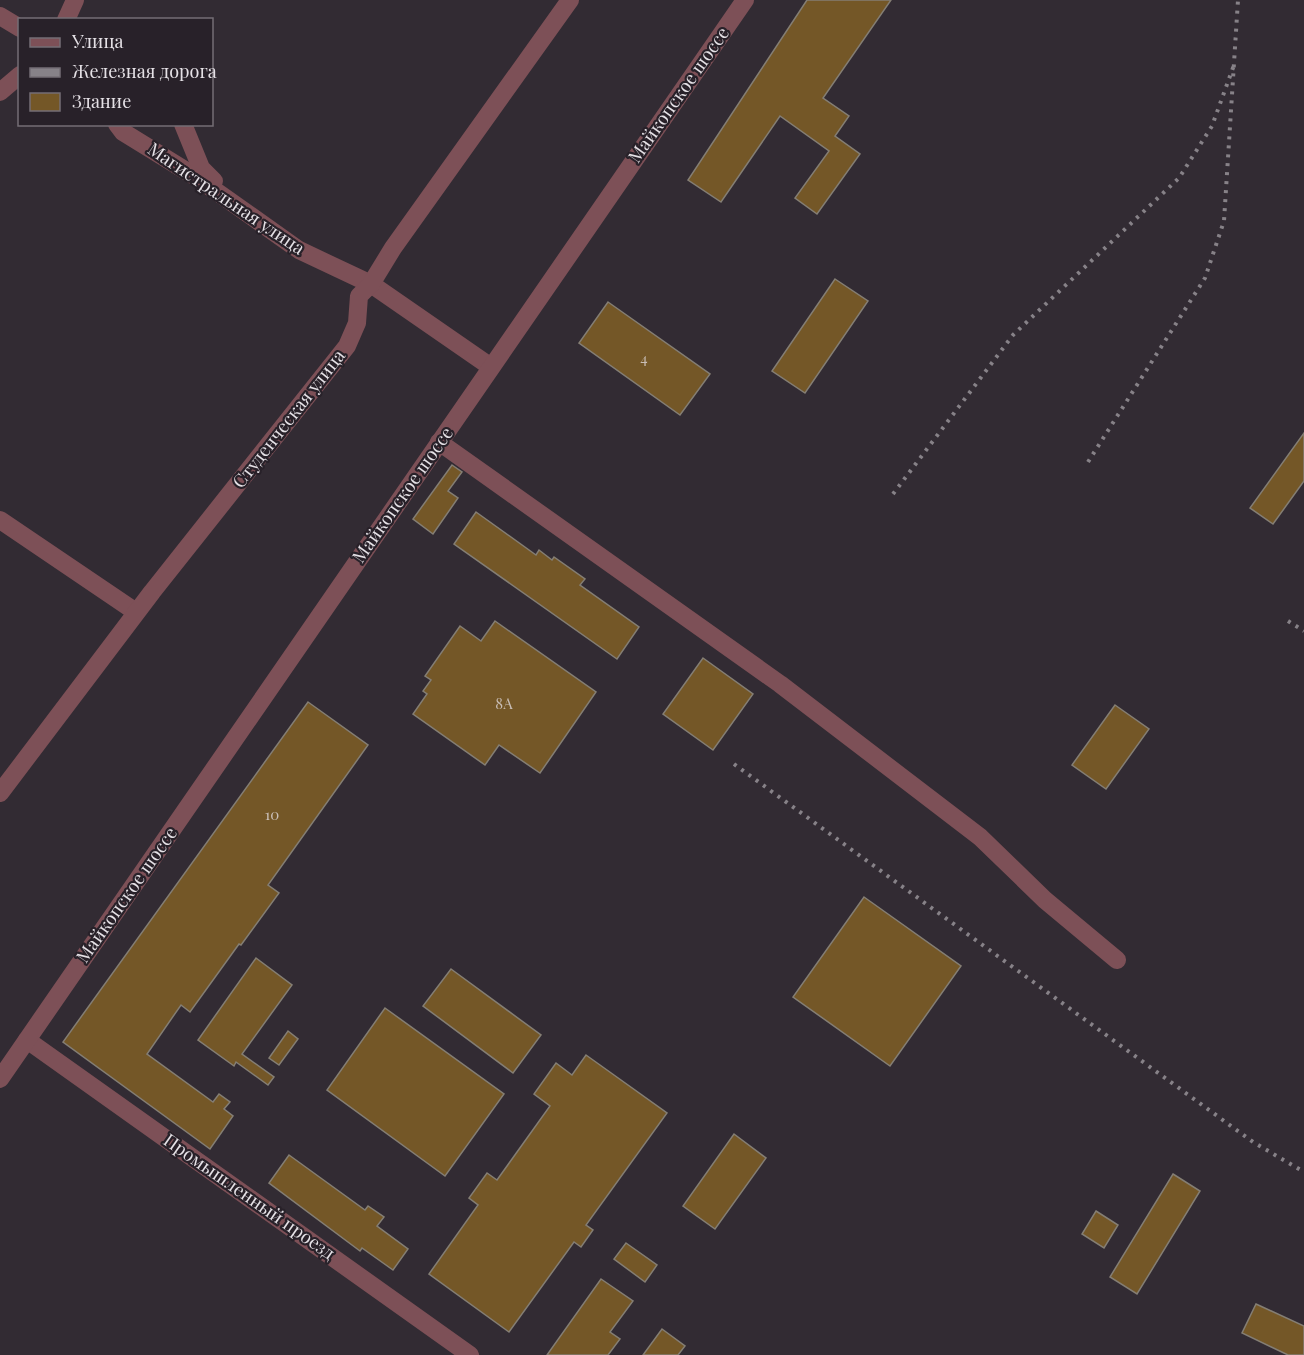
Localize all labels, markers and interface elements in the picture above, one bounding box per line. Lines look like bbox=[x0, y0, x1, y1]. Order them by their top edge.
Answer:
legend bbox=[18, 18, 213, 126]
street label: Майкопское шоссе bbox=[622, 22, 734, 167]
text: Улица bbox=[71, 29, 123, 53]
text: Железная дорога bbox=[72, 59, 217, 83]
text: Здание bbox=[72, 89, 131, 113]
street label: Магистральная улица bbox=[143, 137, 310, 260]
street label: Студенческая улица bbox=[227, 344, 350, 493]
house number: 4 bbox=[640, 348, 648, 368]
street label: Майкопское шоссе bbox=[346, 422, 458, 567]
house number: 8А bbox=[495, 693, 513, 713]
house number: 10 bbox=[265, 804, 279, 824]
street label: Майкопское шоссе bbox=[70, 822, 182, 967]
street label: Промышленный проезд bbox=[159, 1128, 341, 1265]

